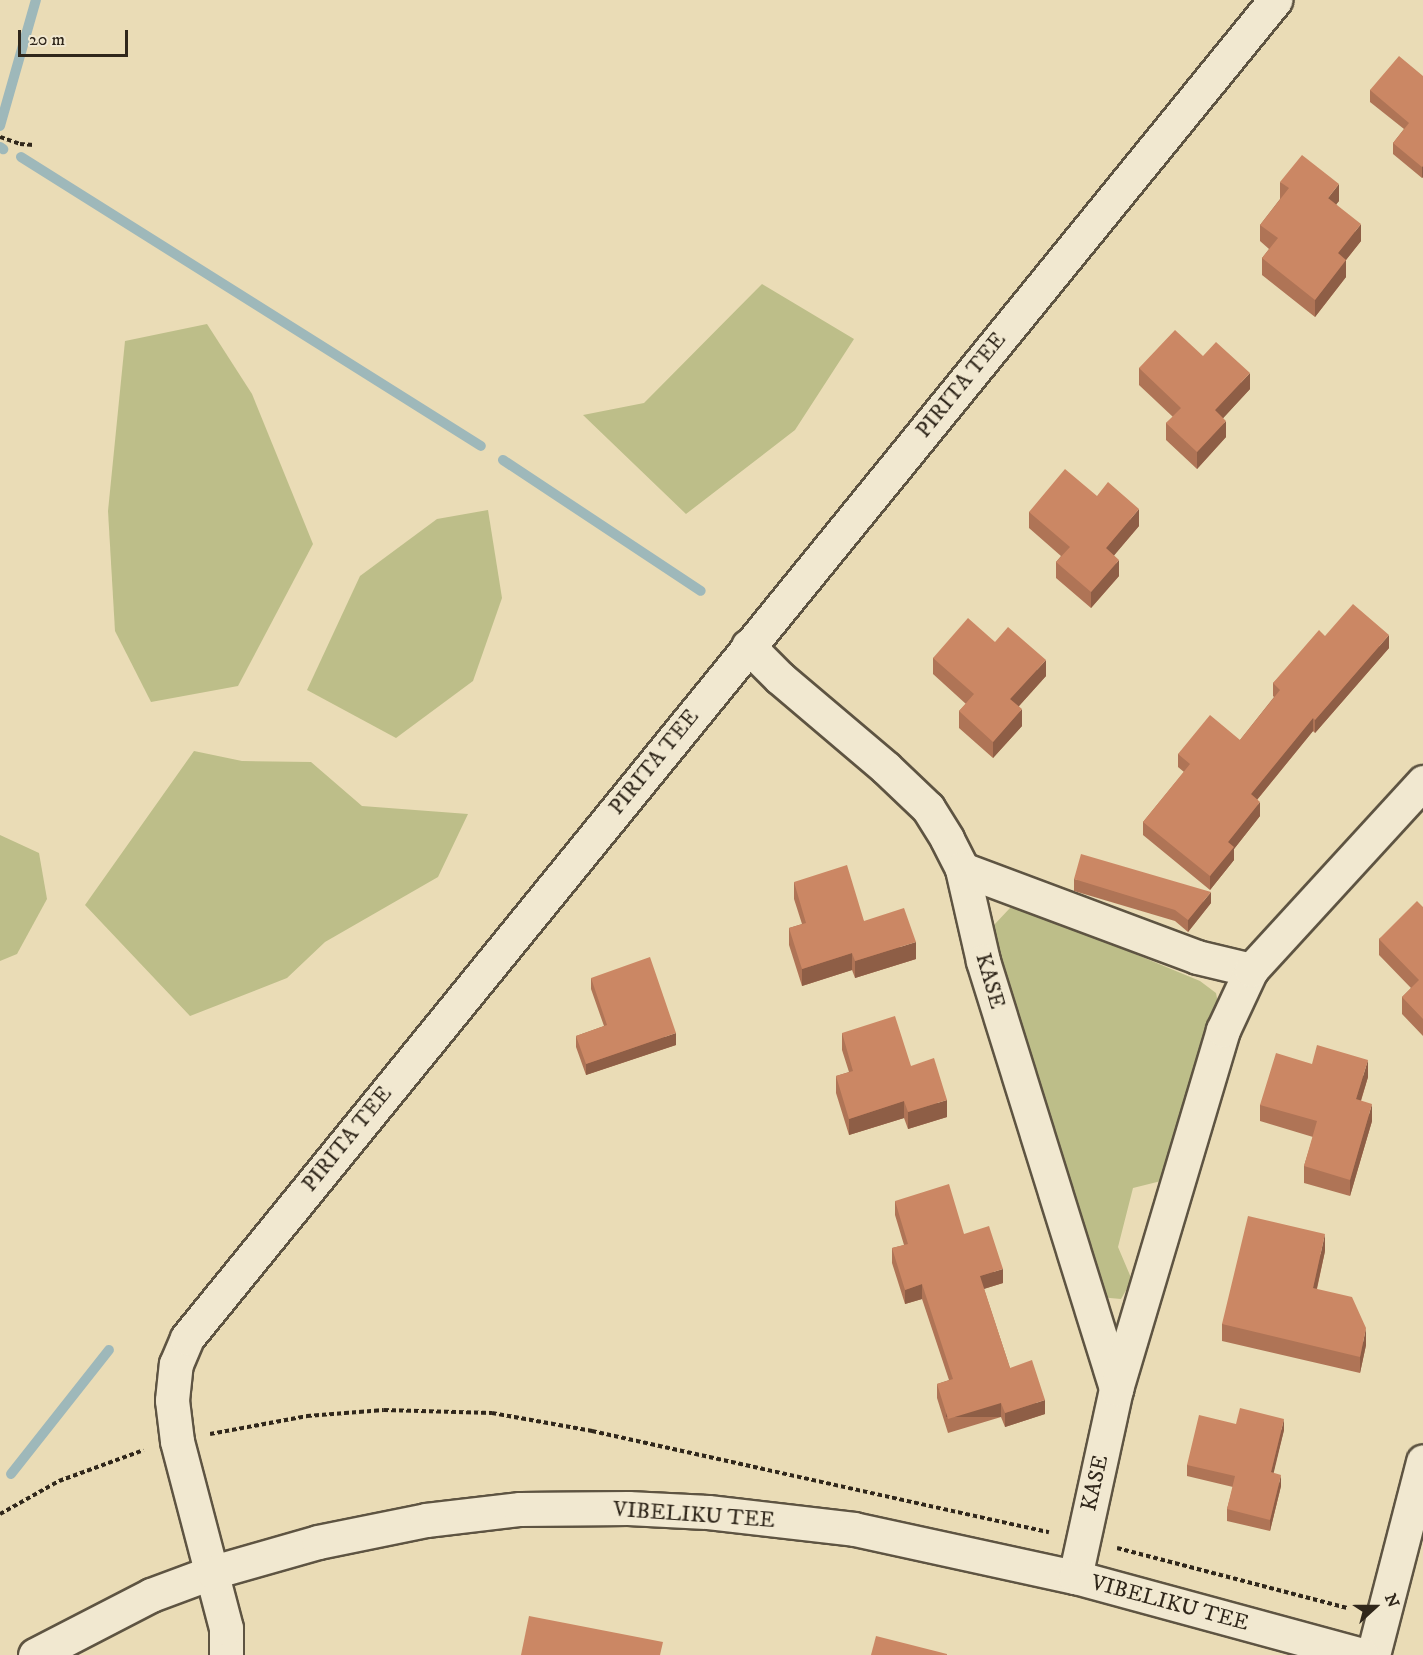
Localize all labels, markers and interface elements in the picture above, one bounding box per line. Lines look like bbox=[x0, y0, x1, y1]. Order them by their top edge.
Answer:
scale bar bbox=[21, 18, 130, 56]
text: 20 m bbox=[29, 29, 65, 51]
street label: PIRITA TEE bbox=[910, 327, 1012, 443]
street label: PIRITA TEE bbox=[603, 704, 705, 820]
street label: KASE bbox=[970, 950, 1010, 1012]
street label: PIRITA TEE bbox=[296, 1081, 398, 1197]
street label: KASE bbox=[1076, 1452, 1114, 1514]
street label: VIBELIKU TEE bbox=[612, 1496, 776, 1534]
street label: VIBELIKU TEE bbox=[1088, 1569, 1252, 1637]
north arrow bbox=[1345, 1577, 1405, 1637]
text: N bbox=[1380, 1591, 1403, 1610]

